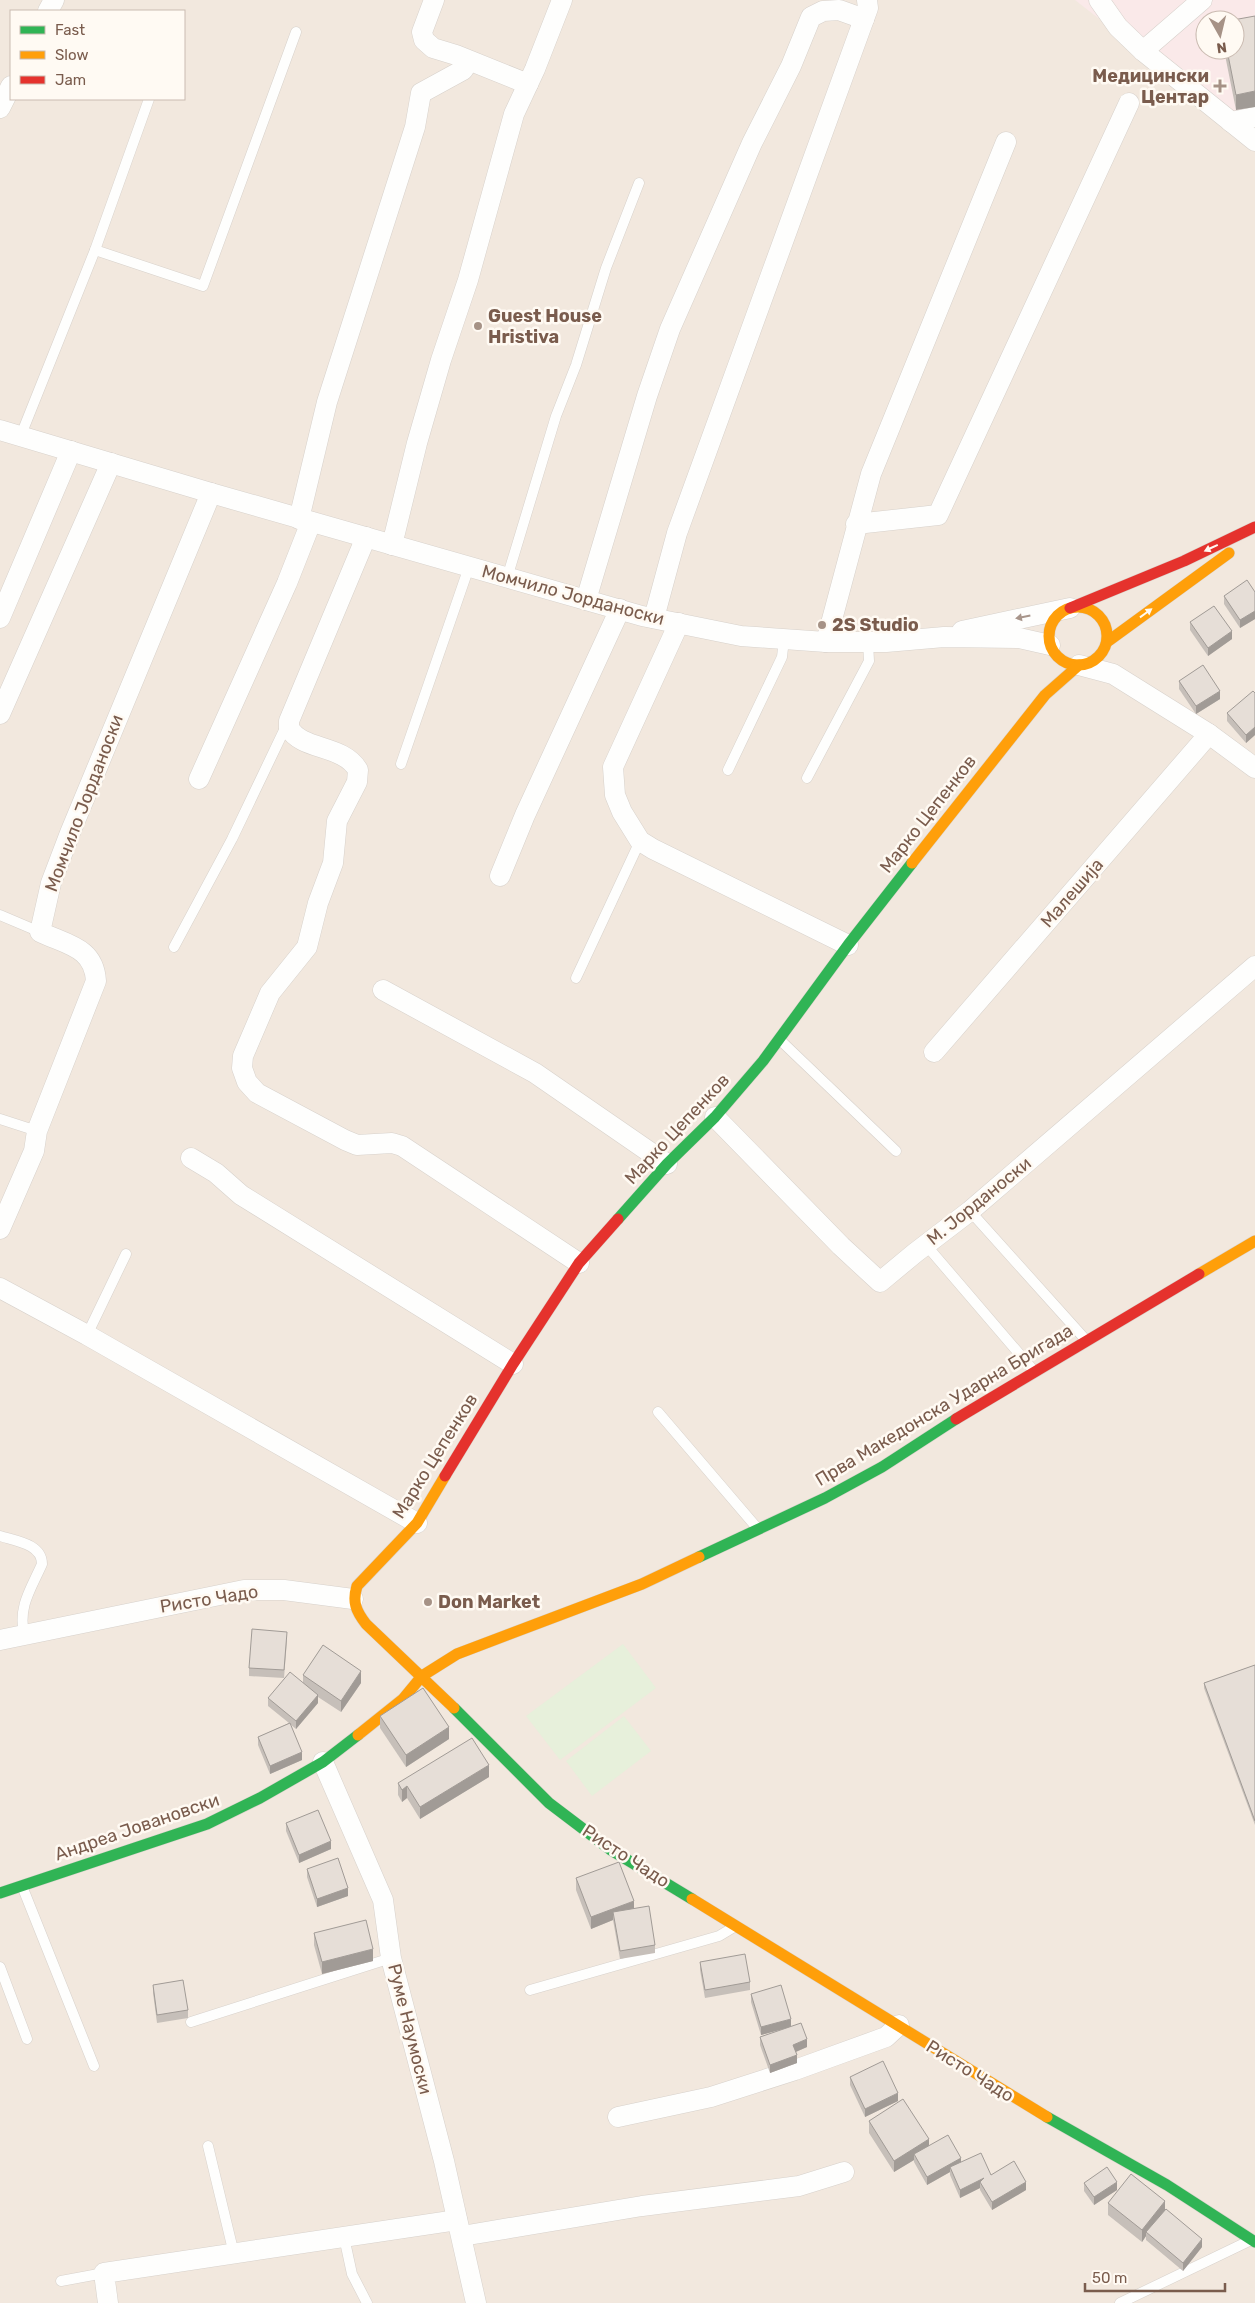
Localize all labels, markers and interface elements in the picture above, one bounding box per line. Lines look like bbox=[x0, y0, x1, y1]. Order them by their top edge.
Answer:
legend bbox=[10, 10, 185, 100]
north arrow bbox=[1195, 10, 1245, 60]
text: Fast bbox=[55, 21, 85, 39]
text: N bbox=[1216, 38, 1228, 56]
text: Slow bbox=[55, 46, 88, 64]
place label: Медицински Центар bbox=[1092, 65, 1209, 108]
text: Jam bbox=[55, 71, 86, 89]
marker: Медицински Центар bbox=[1213, 79, 1227, 93]
place label: Guest House Hristiva bbox=[488, 305, 602, 348]
marker: Guest House Hristiva bbox=[472, 320, 484, 332]
one-way arrow bbox=[1204, 544, 1218, 552]
street label: Момчило Јорданоски bbox=[479, 560, 667, 630]
one-way arrow bbox=[1139, 608, 1153, 618]
place label: 2S Studio bbox=[832, 614, 919, 636]
one-way arrow bbox=[1014, 614, 1030, 622]
marker: 2S Studio bbox=[816, 619, 828, 631]
street label: Момчило Јорданоски bbox=[40, 711, 128, 895]
street label: Марко Цепенков bbox=[875, 751, 981, 877]
street label: Малешија bbox=[1036, 854, 1108, 932]
street label: Марко Цепенков bbox=[620, 1069, 734, 1189]
street label: М. Јорданоски bbox=[922, 1152, 1036, 1250]
street label: Прва Македонска Ударна Бригада bbox=[811, 1319, 1077, 1491]
street label: Марко Цепенков bbox=[388, 1389, 482, 1523]
street label: Ристо Чадо bbox=[158, 1580, 260, 1618]
place label: Don Market bbox=[438, 1591, 540, 1613]
marker: Don Market bbox=[422, 1596, 434, 1608]
street label: Андреа Јовановски bbox=[52, 1788, 222, 1866]
street label: Ристо Чадо bbox=[578, 1820, 674, 1892]
street label: Руме Наумоски bbox=[383, 1961, 437, 2097]
street label: Ристо Чадо bbox=[922, 2035, 1018, 2107]
scale bar bbox=[1085, 2260, 1225, 2292]
text: 50 m bbox=[1092, 2269, 1127, 2287]

